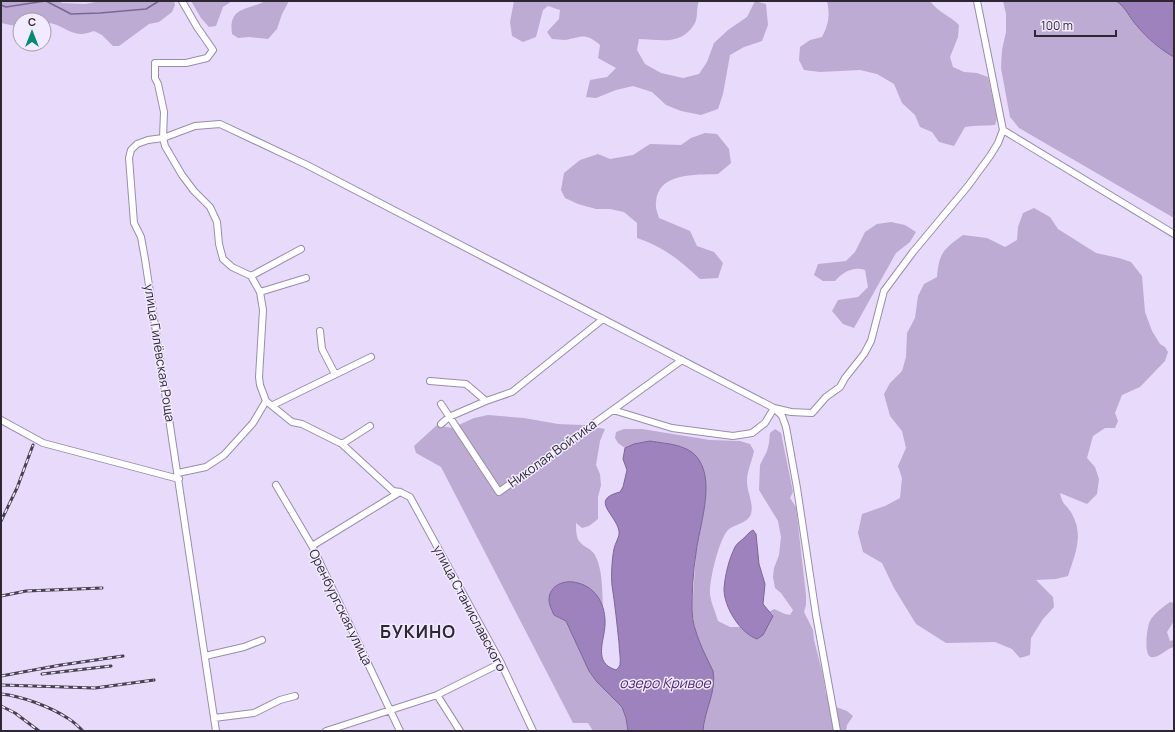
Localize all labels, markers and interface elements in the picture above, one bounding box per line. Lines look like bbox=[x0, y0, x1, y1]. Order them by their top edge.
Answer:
north arrow bbox=[12, 12, 52, 52]
scale bar bbox=[1035, 12, 1116, 38]
text: С bbox=[28, 14, 36, 29]
text: 100 m bbox=[1041, 17, 1073, 34]
street label: улица Гилёвская Роща bbox=[140, 283, 180, 423]
street label: Николая Войтика bbox=[504, 415, 600, 491]
street label: улица Станиславского bbox=[429, 542, 511, 675]
street label: Оренбургская улица bbox=[305, 546, 377, 668]
district label: БУКИНО bbox=[380, 620, 456, 643]
water label: озеро Кривое bbox=[619, 673, 711, 692]

